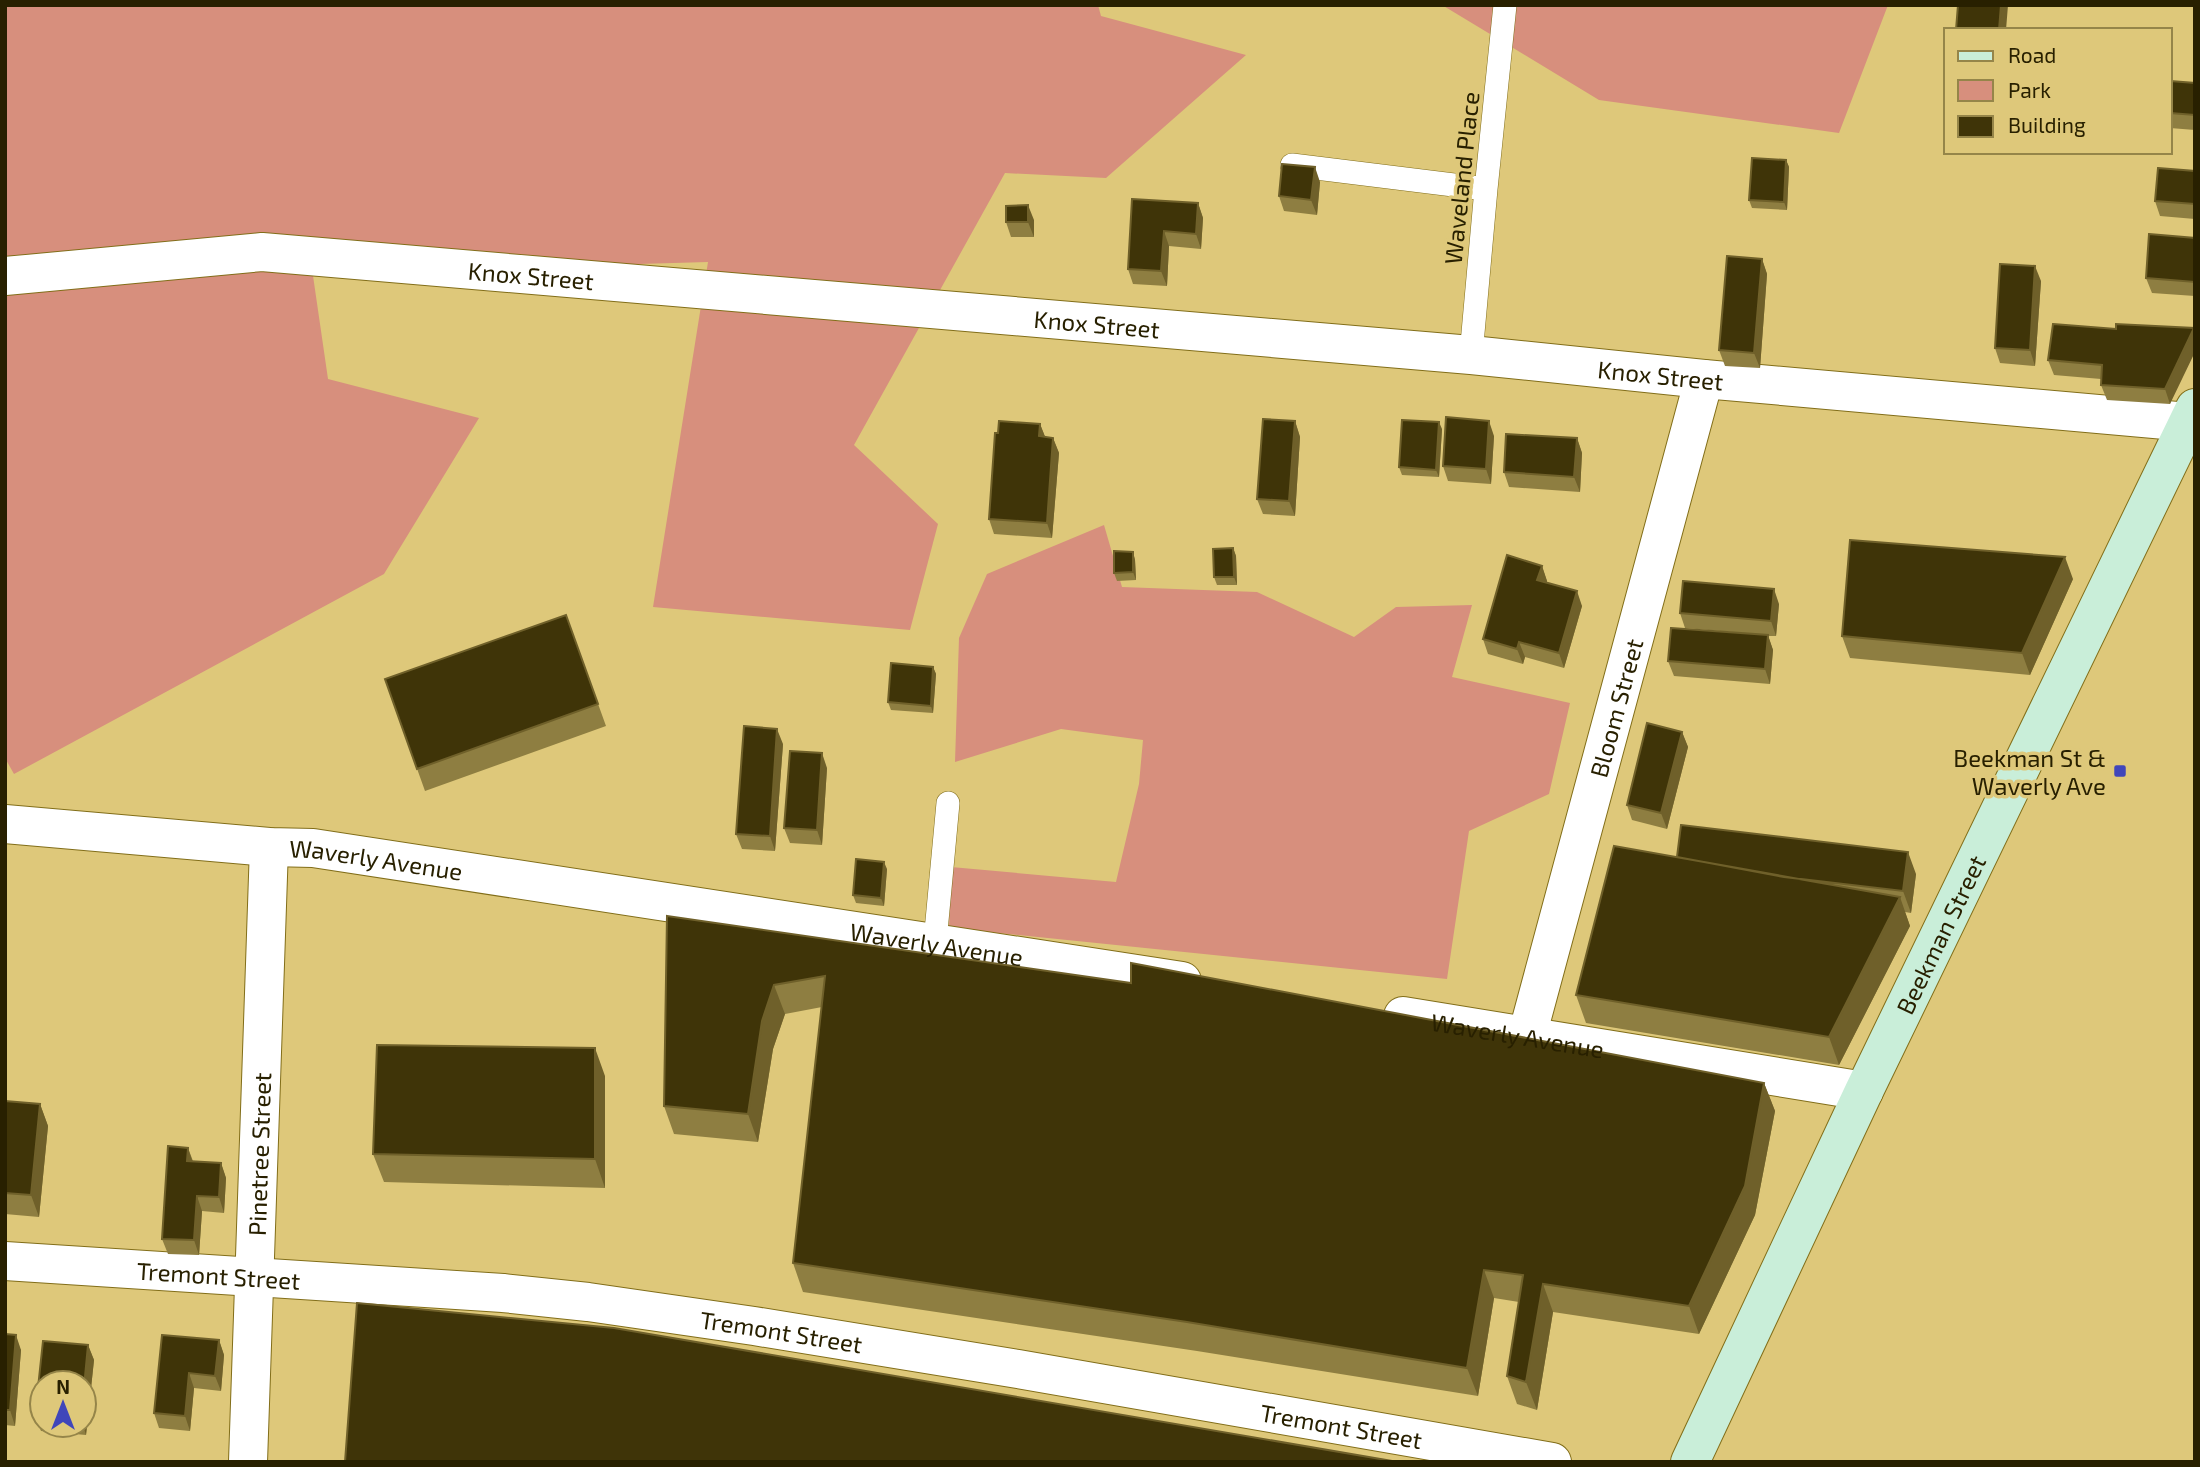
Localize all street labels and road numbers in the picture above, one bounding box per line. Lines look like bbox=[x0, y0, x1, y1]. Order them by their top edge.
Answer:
street label: Waveland Place bbox=[1438, 90, 1484, 266]
street label: Knox Street bbox=[467, 255, 595, 295]
street label: Knox Street bbox=[1033, 303, 1161, 343]
street label: Knox Street bbox=[1596, 354, 1725, 395]
street label: Bloom Street bbox=[1583, 635, 1648, 780]
street label: Waverly Avenue bbox=[289, 833, 465, 885]
street label: Beekman Street bbox=[1889, 850, 1991, 1018]
street label: Waverly Avenue bbox=[848, 916, 1025, 971]
street label: Waverly Avenue bbox=[1429, 1006, 1606, 1063]
street label: Pinetree Street bbox=[241, 1072, 276, 1236]
street label: Tremont Street bbox=[136, 1255, 301, 1294]
street label: Tremont Street bbox=[698, 1304, 865, 1358]
street label: Tremont Street bbox=[1258, 1397, 1425, 1454]

